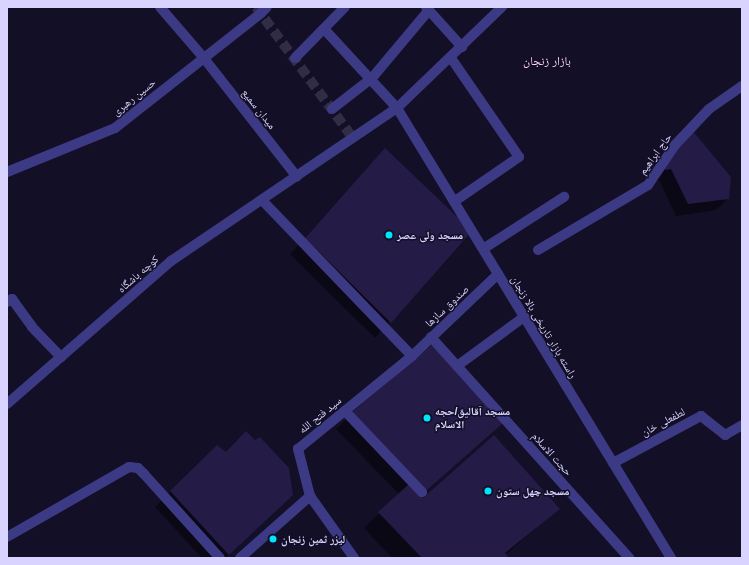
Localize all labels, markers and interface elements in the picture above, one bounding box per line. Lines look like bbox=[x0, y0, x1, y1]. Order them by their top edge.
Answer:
district label: بازار زنجان bbox=[523, 55, 571, 69]
street label: حسین رهبری bbox=[110, 75, 158, 119]
street label: میدان سمیع bbox=[239, 86, 279, 132]
street label: حاج ابراهیم bbox=[636, 131, 674, 177]
place label: مسجد ولی عصر bbox=[397, 228, 463, 242]
marker: مسجد ولی عصر bbox=[384, 230, 394, 240]
street label: کوچه باشگاه bbox=[115, 253, 161, 295]
street label: راسته بازار تاریخی بالا زنجان bbox=[508, 273, 580, 381]
street label: صندوق سازها bbox=[422, 282, 472, 330]
street label: سید فتح الله bbox=[296, 394, 344, 436]
place label: مسجد آقالیق/حجه الاسلام bbox=[435, 405, 510, 431]
street label: لطفعلی خان bbox=[639, 405, 687, 439]
marker: مسجد آقالیق/حجه الاسلام bbox=[422, 413, 432, 423]
street label: حجت الاسلام bbox=[529, 430, 575, 478]
place label: مسجد چهل ستون bbox=[496, 484, 570, 498]
marker: مسجد چهل ستون bbox=[483, 486, 493, 496]
place label: لیزر ثمین زنجان bbox=[281, 532, 345, 546]
marker: لیزر ثمین زنجان bbox=[268, 534, 278, 544]

